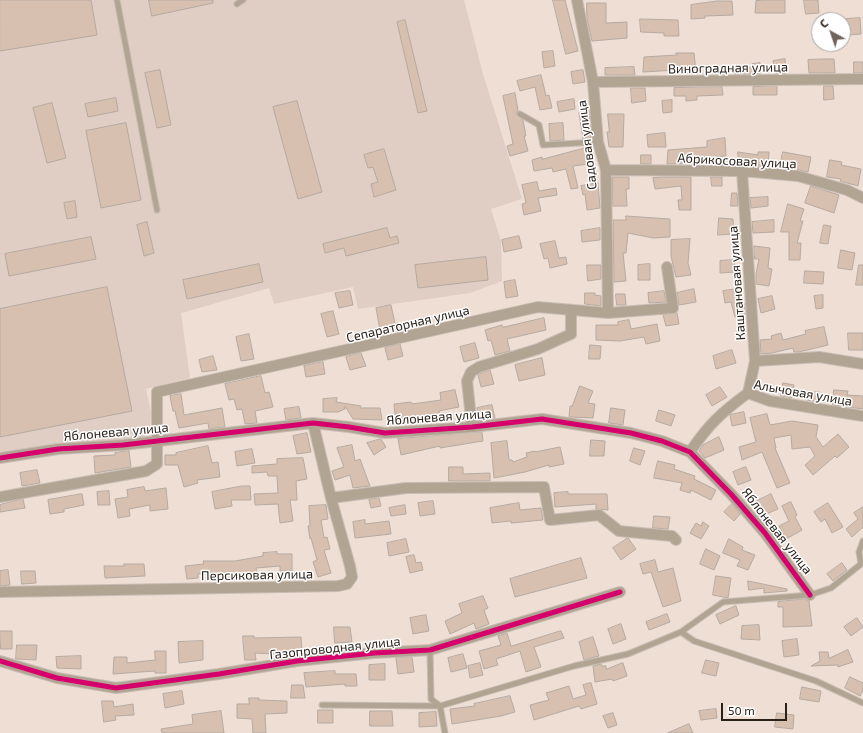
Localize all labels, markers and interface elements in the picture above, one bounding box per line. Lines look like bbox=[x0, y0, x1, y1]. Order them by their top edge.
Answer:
north arrow bbox=[811, 12, 851, 52]
text: С bbox=[817, 16, 830, 30]
street label: Виноградная улица bbox=[668, 59, 788, 77]
street label: Садовая улица bbox=[574, 99, 600, 191]
street label: Абрикосовая улица bbox=[677, 150, 797, 172]
street label: Каштановая улица bbox=[725, 225, 749, 341]
street label: Сепараторная улица bbox=[345, 302, 471, 346]
street label: Алычовая улица bbox=[753, 377, 853, 409]
street label: Яблоневая улица bbox=[386, 406, 492, 428]
street label: Яблоневая улица bbox=[63, 420, 169, 444]
street label: Яблоневая улица bbox=[738, 485, 816, 577]
street label: Персиковая улица bbox=[201, 566, 313, 584]
street label: Газопроводная улица bbox=[269, 633, 401, 663]
scale bar bbox=[723, 695, 789, 721]
text: 50 m bbox=[728, 703, 755, 717]

